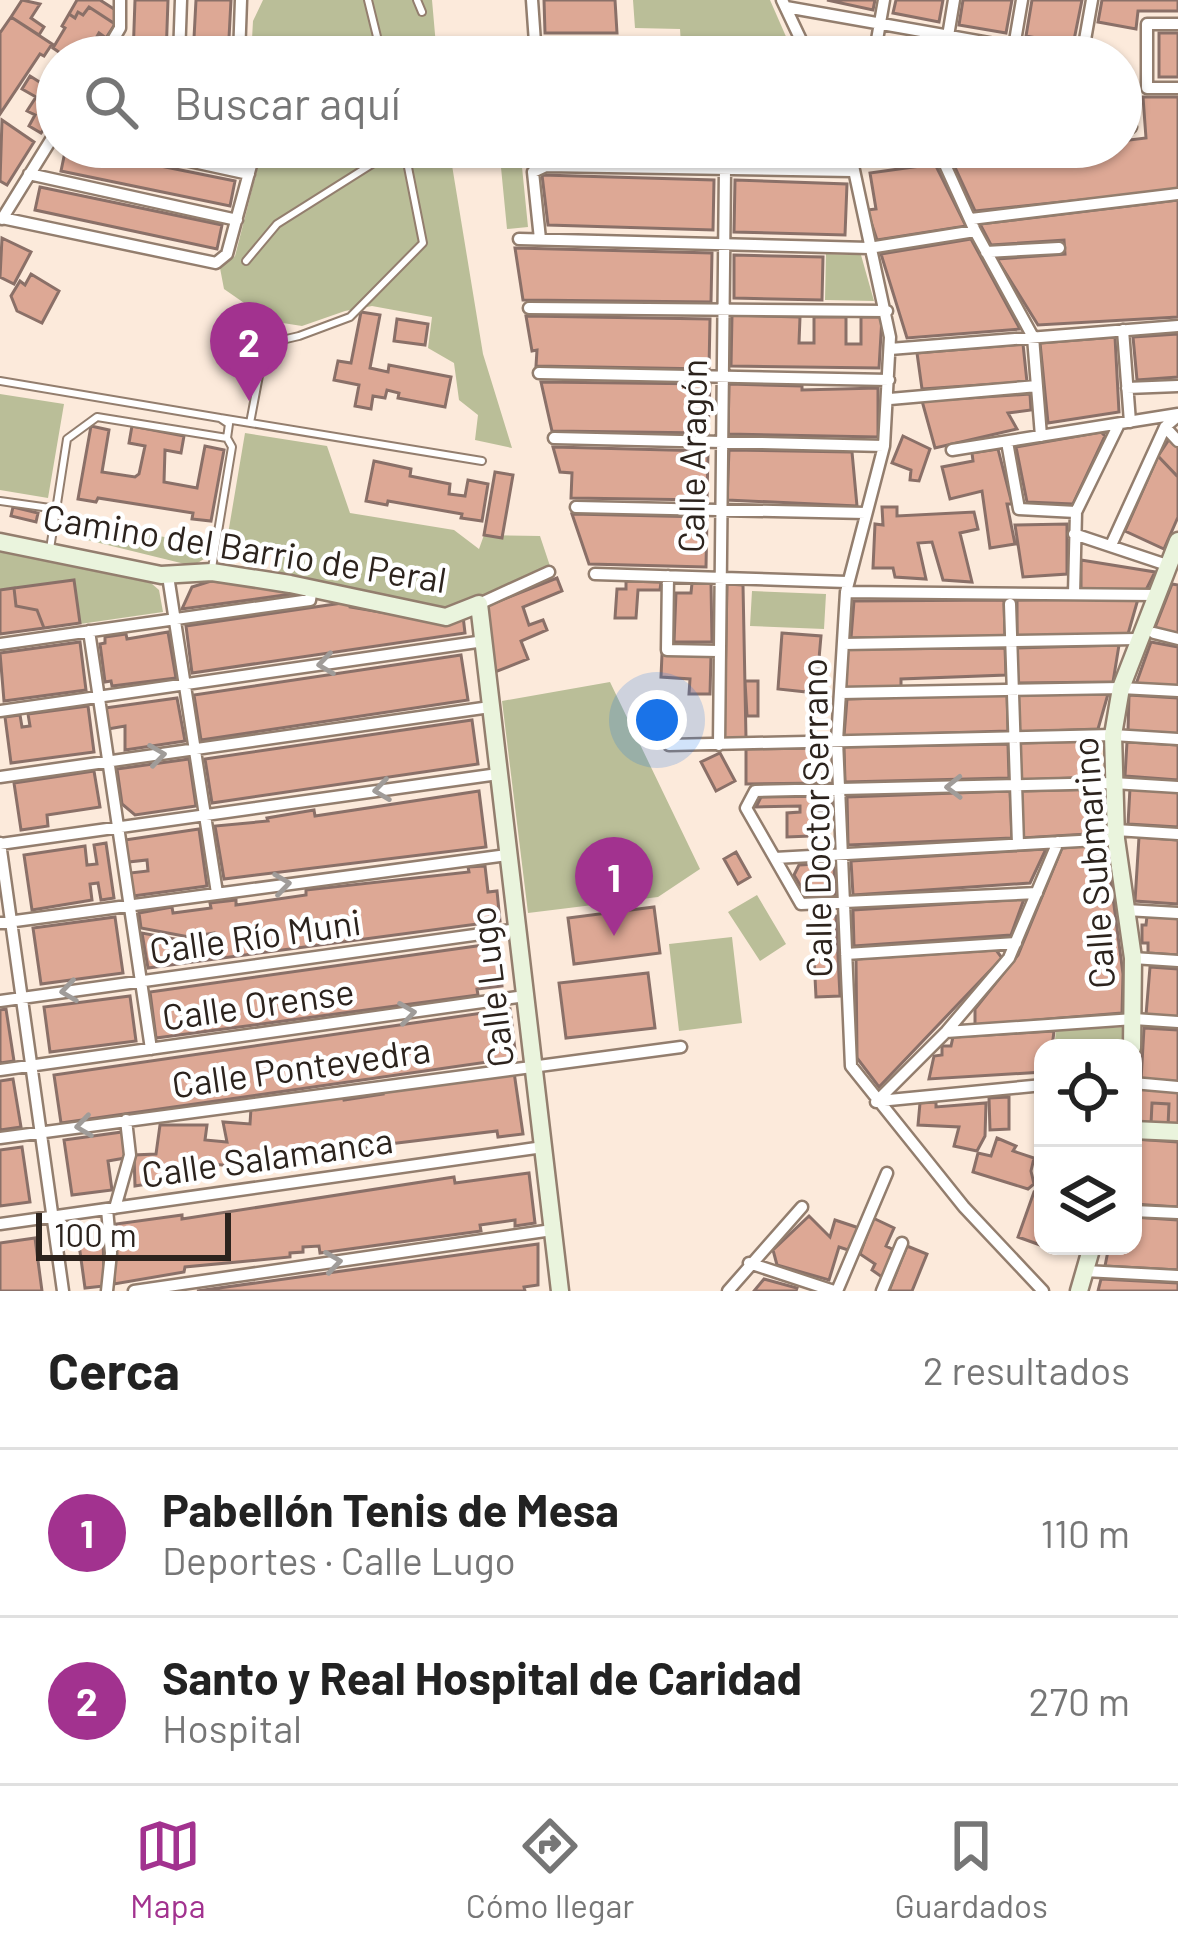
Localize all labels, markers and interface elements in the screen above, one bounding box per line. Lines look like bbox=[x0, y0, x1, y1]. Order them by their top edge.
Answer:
search box bbox=[36, 36, 1142, 168]
icon: search bbox=[78, 69, 144, 135]
text: Buscar aquí bbox=[174, 75, 401, 129]
pin: 2 bbox=[210, 302, 288, 401]
street label: Calle Aragón bbox=[668, 359, 714, 553]
street label: Camino del Barrio de Peral bbox=[40, 494, 450, 600]
one-way arrow bbox=[317, 650, 336, 676]
street label: Calle Doctor Serrano bbox=[791, 658, 839, 978]
your location bbox=[627, 690, 687, 750]
street label: Calle Submarino bbox=[1062, 736, 1122, 990]
one-way arrow bbox=[148, 743, 167, 769]
one-way arrow bbox=[944, 773, 963, 799]
one-way arrow bbox=[372, 776, 392, 802]
pin: 1 bbox=[575, 837, 653, 936]
one-way arrow bbox=[273, 872, 292, 898]
street label: Calle Río Muni bbox=[147, 899, 363, 971]
street label: Calle Lugo bbox=[459, 904, 521, 1070]
street label: Calle Orense bbox=[159, 968, 357, 1038]
one-way arrow bbox=[59, 977, 78, 1003]
one-way arrow bbox=[397, 1001, 417, 1027]
street label: Calle Pontevedra bbox=[169, 1027, 433, 1105]
map controls bbox=[1034, 1039, 1142, 1255]
button: locate bbox=[1034, 1039, 1142, 1147]
one-way arrow bbox=[75, 1112, 94, 1138]
street label: Calle Salamanca bbox=[139, 1117, 395, 1195]
button: layers bbox=[1034, 1147, 1142, 1255]
scale bar bbox=[36, 1207, 231, 1260]
text: 100 m bbox=[54, 1214, 137, 1254]
one-way arrow bbox=[323, 1250, 343, 1276]
text: Cerca bbox=[48, 1339, 180, 1400]
text: 2 resultados bbox=[923, 1346, 1130, 1393]
text: Pabellón Tenis de Mesa bbox=[162, 1482, 619, 1536]
text: 1 bbox=[80, 1509, 94, 1556]
text: 110 m bbox=[1040, 1509, 1130, 1556]
text: Deportes · Calle Lugo bbox=[162, 1536, 516, 1583]
text: Santo y Real Hospital de Caridad bbox=[162, 1650, 802, 1704]
text: 2 bbox=[76, 1677, 98, 1724]
text: 270 m bbox=[1029, 1677, 1130, 1724]
text: Hospital bbox=[162, 1704, 302, 1751]
tab: Mapa bbox=[130, 1813, 206, 1925]
tab: Cómo llegar bbox=[466, 1813, 634, 1925]
tab: Guardados bbox=[895, 1813, 1048, 1925]

